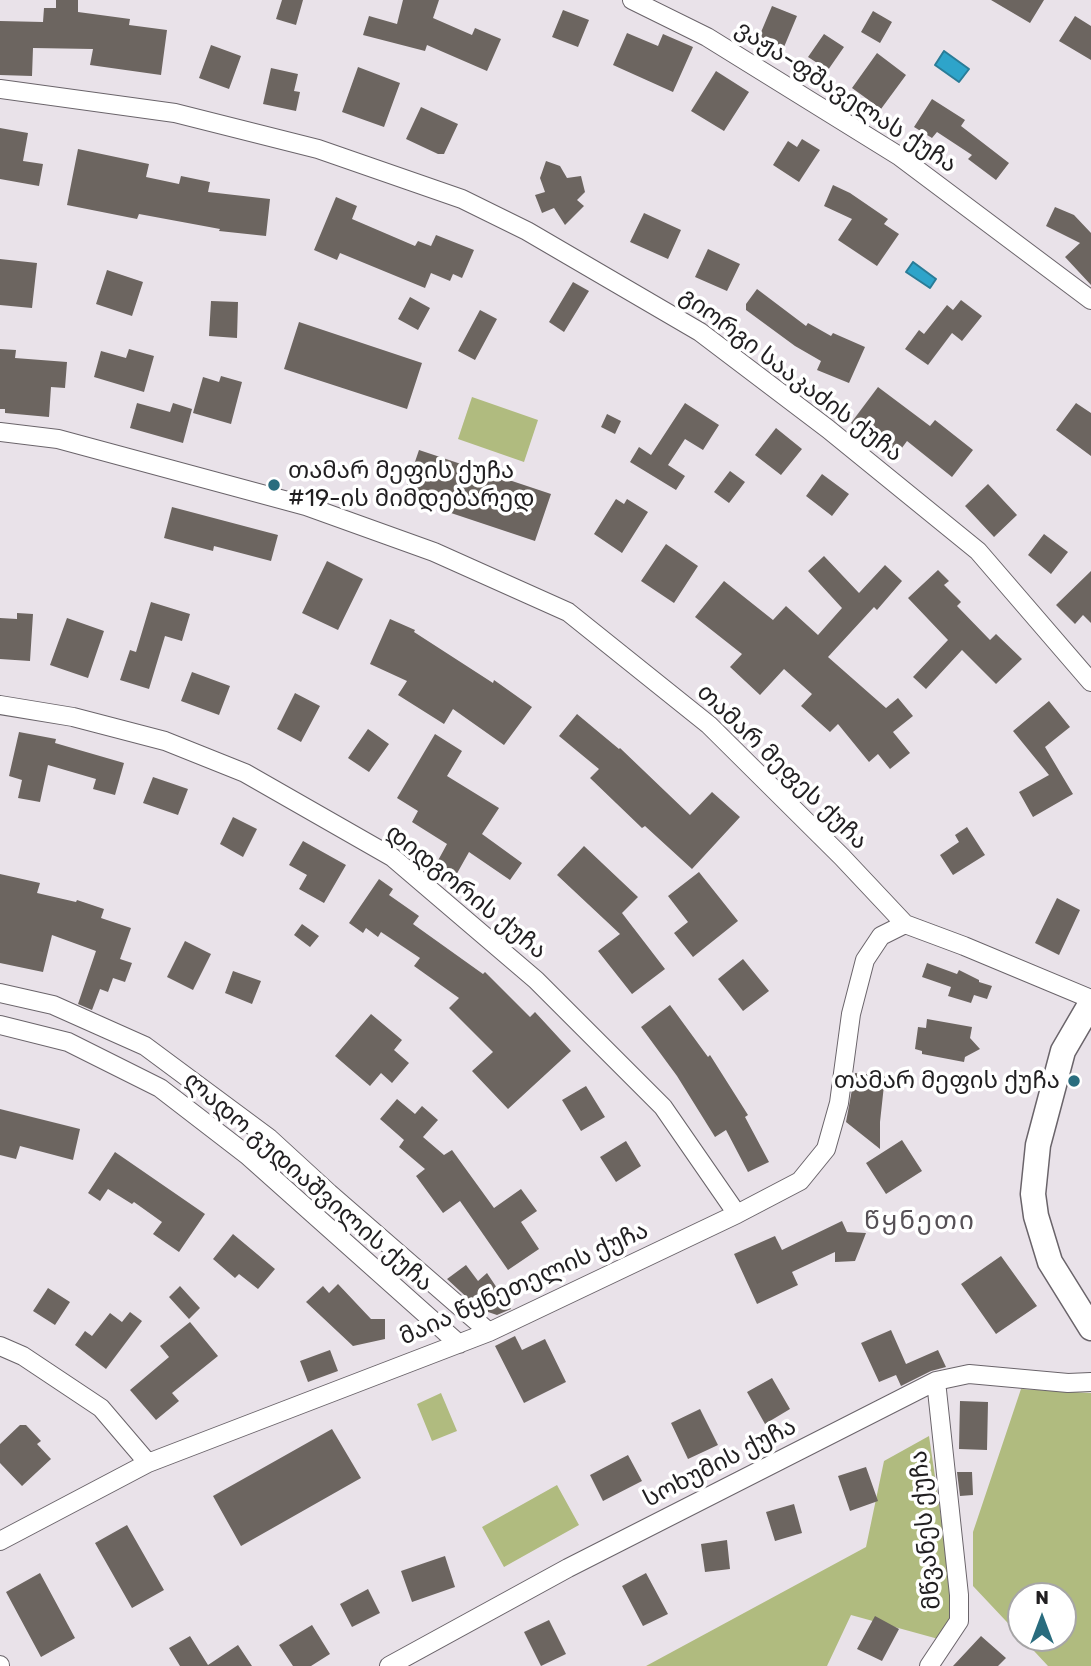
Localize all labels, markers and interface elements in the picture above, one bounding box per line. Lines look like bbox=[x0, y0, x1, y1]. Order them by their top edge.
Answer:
street label: ვაჟა-ფშაველას ქუჩა bbox=[730, 15, 962, 179]
street label: გიორგი სააკაძის ქუჩა bbox=[674, 282, 908, 468]
place label: თამარ მეფის ქუჩა #19-ის მიმდებარედ bbox=[288, 457, 534, 513]
marker: თამარ მეფის ქუჩა #19-ის მიმდებარედ bbox=[266, 477, 282, 493]
street label: თამარ მეფეს ქუჩა bbox=[691, 678, 873, 856]
street label: დიდგორის ქუჩა bbox=[380, 818, 552, 966]
street label: ლადო გუდიაშვილის ქუჩა bbox=[178, 1066, 438, 1298]
place label: თამარ მეფის ქუჩა bbox=[834, 1067, 1060, 1095]
marker: თამარ მეფის ქუჩა bbox=[1066, 1073, 1082, 1089]
district label: წყნეთი bbox=[865, 1205, 975, 1237]
street label: მაია წყნეთელის ქუჩა bbox=[395, 1216, 653, 1352]
street label: სოხუმის ქუჩა bbox=[639, 1412, 801, 1514]
street label: მწვანეს ქუჩა bbox=[905, 1449, 947, 1611]
north arrow bbox=[1007, 1582, 1077, 1652]
text: N bbox=[1035, 1586, 1049, 1609]

